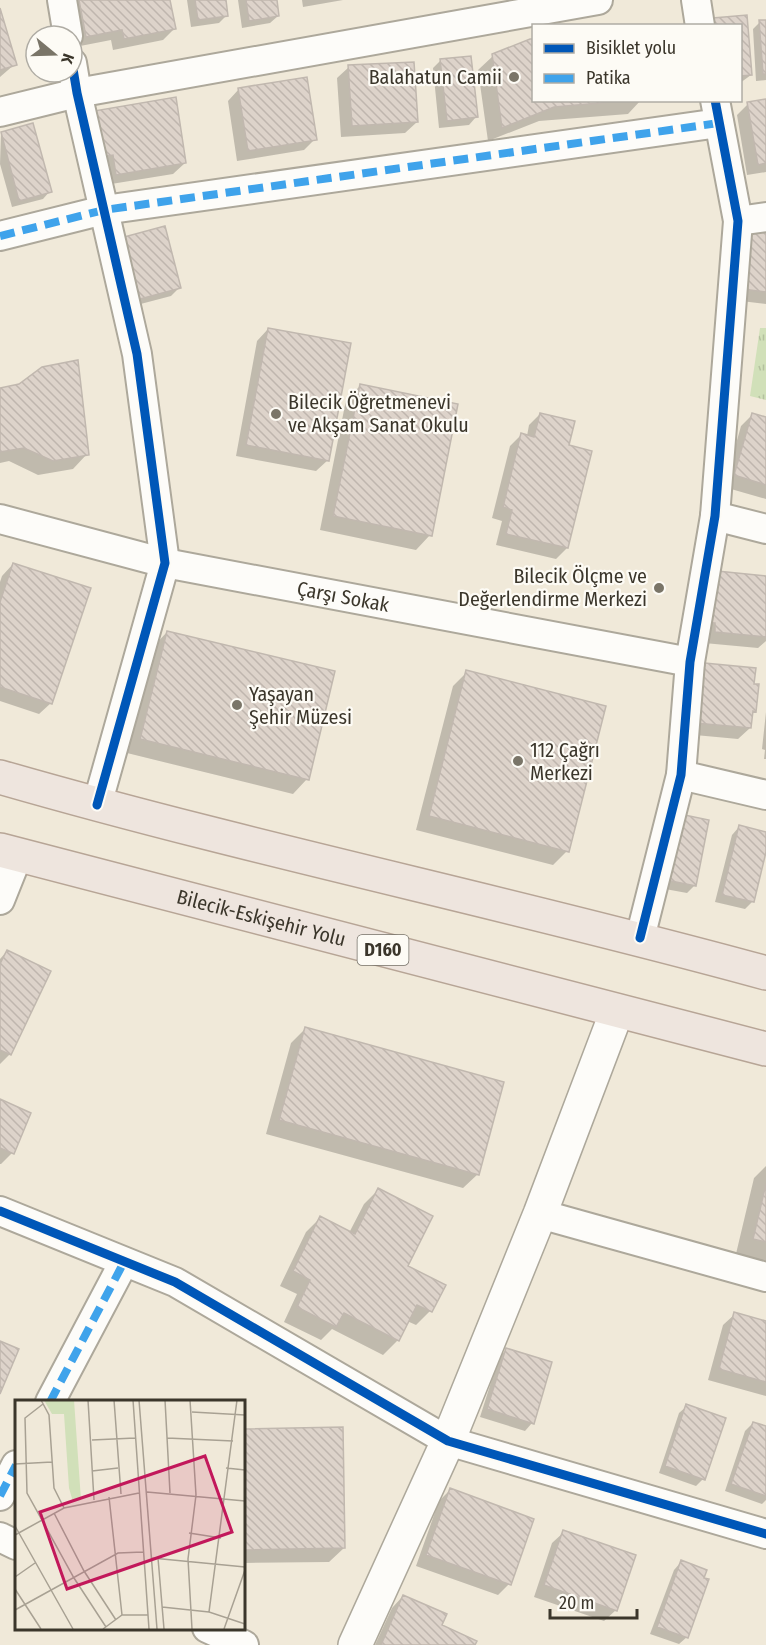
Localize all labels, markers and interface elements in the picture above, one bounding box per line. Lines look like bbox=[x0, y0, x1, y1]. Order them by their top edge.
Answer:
north arrow bbox=[24, 24, 84, 84]
legend bbox=[532, 24, 742, 102]
text: Bisiklet yolu bbox=[586, 37, 676, 59]
text: K bbox=[57, 51, 78, 67]
place label: Balahatun Camii bbox=[369, 65, 502, 89]
text: Patika bbox=[586, 67, 631, 89]
marker: Balahatun Camii bbox=[507, 70, 521, 84]
place label: Bilecik Öğretmenevi ve Akşam Sanat Okulu bbox=[288, 390, 469, 438]
marker: Bilecik Öğretmenevi ve Akşam Sanat Okulu bbox=[269, 407, 283, 421]
place label: Bilecik Ölçme ve Değerlendirme Merkezi bbox=[458, 564, 647, 611]
street label: Çarşı Sokak bbox=[295, 576, 392, 617]
marker: Bilecik Ölçme ve Değerlendirme Merkezi bbox=[652, 581, 666, 595]
place label: Yaşayan Şehir Müzesi bbox=[249, 682, 352, 730]
marker: Yaşayan Şehir Müzesi bbox=[230, 698, 244, 712]
place label: 112 Çağrı Merkezi bbox=[530, 738, 600, 785]
marker: 112 Çağrı Merkezi bbox=[511, 754, 525, 768]
street label: Bilecik-Eskişehir Yolu bbox=[174, 884, 348, 951]
road number: D160 bbox=[358, 935, 409, 965]
inset map bbox=[15, 1400, 244, 1630]
scale bar bbox=[550, 1582, 637, 1620]
text: 20 m bbox=[559, 1592, 594, 1614]

